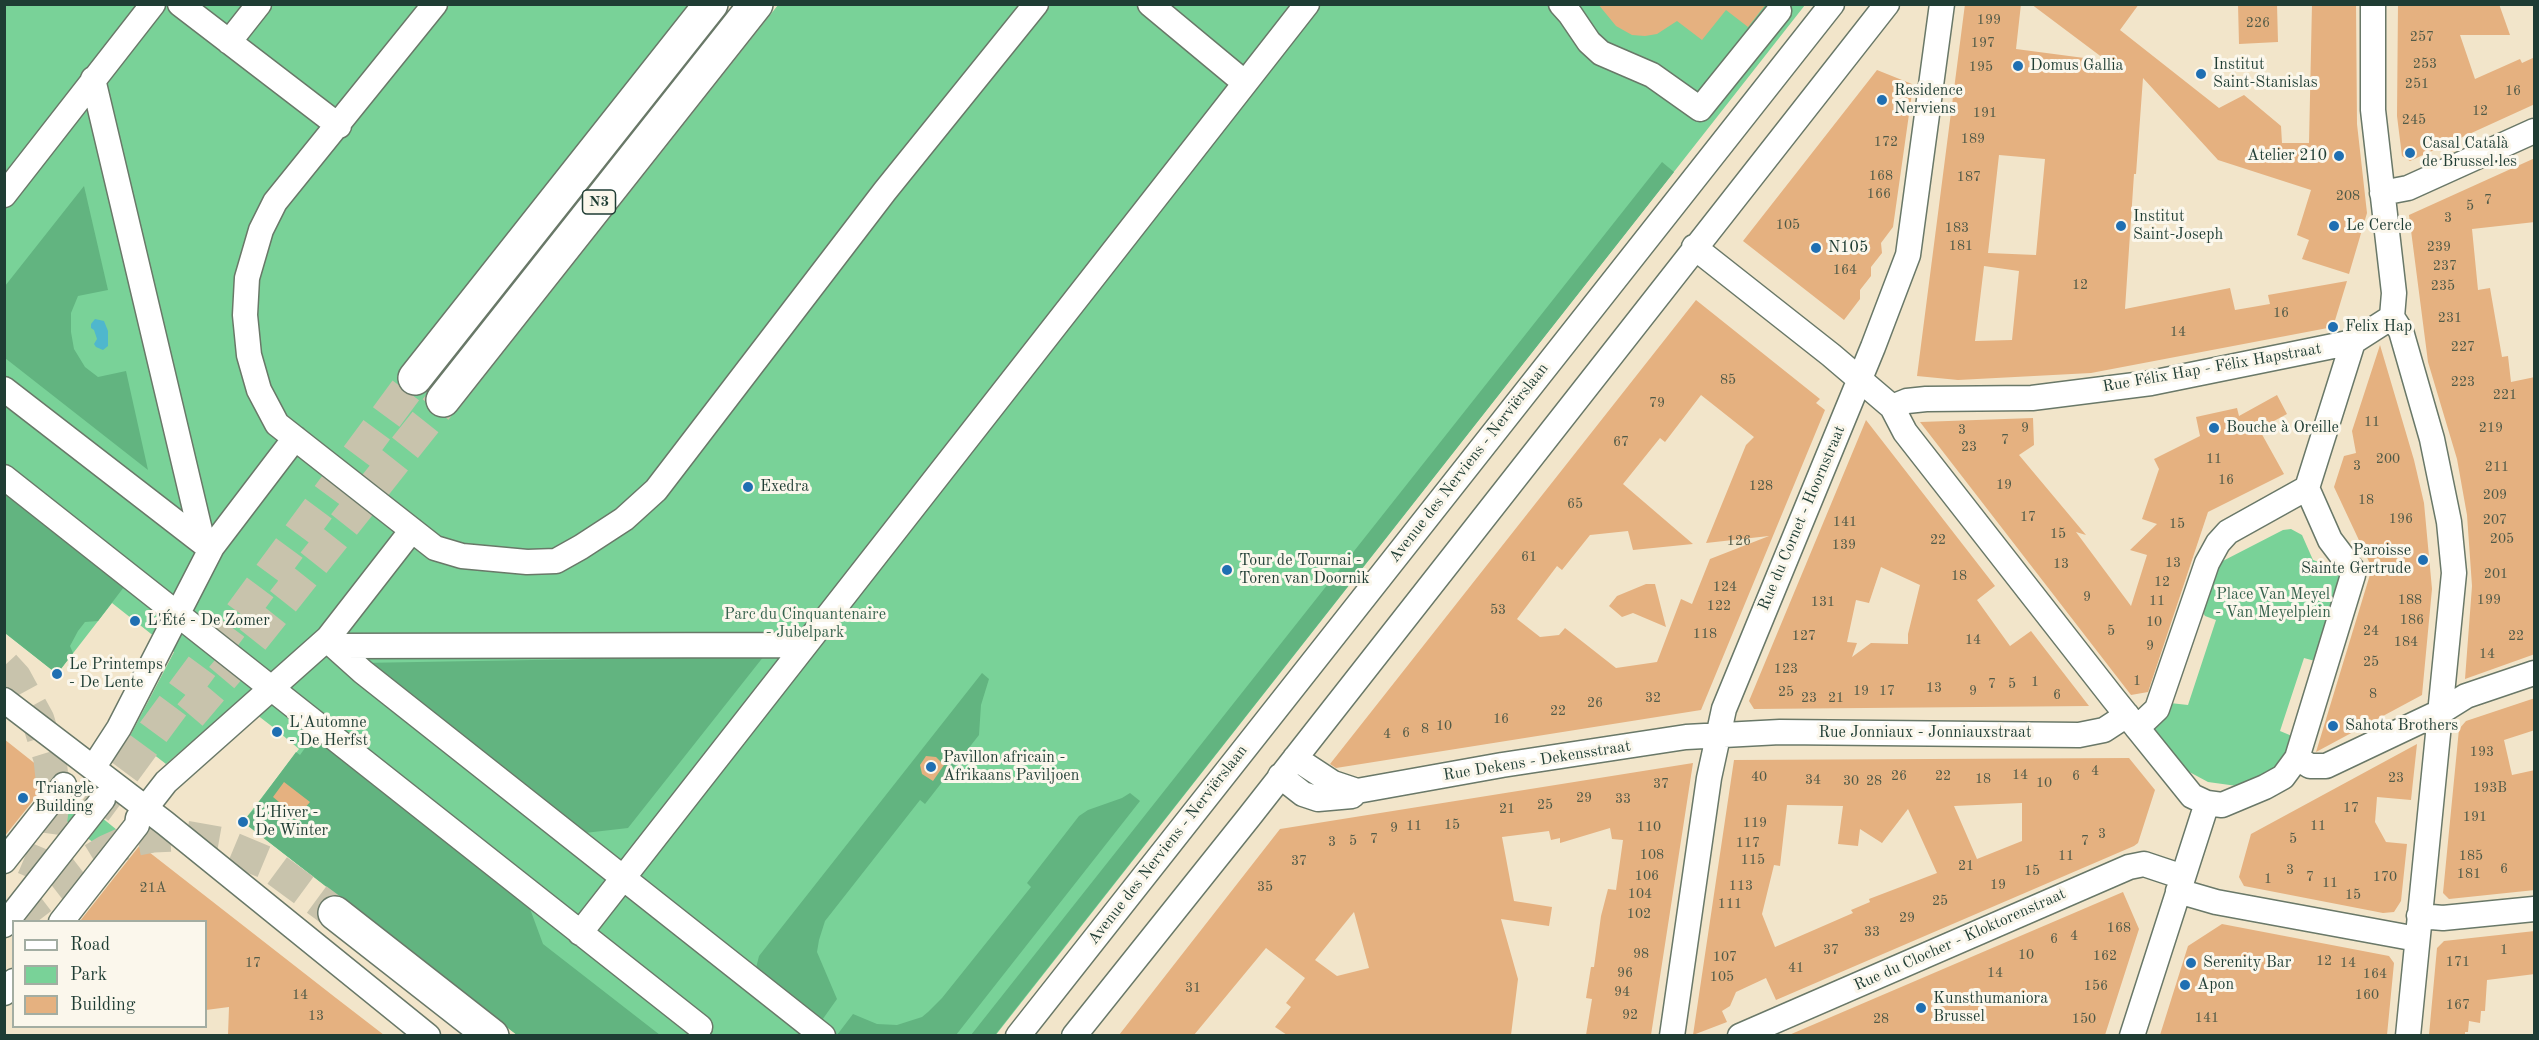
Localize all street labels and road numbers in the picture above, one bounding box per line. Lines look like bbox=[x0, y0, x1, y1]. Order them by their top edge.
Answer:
road number: N3 bbox=[582, 190, 616, 214]
street label: Rue Félix Hap - Félix Hapstraat bbox=[2101, 339, 2323, 397]
street label: Avenue des Nerviens - Nerviërslaan bbox=[1385, 359, 1553, 567]
street label: Rue du Cornet - Hoornstraat bbox=[1754, 423, 1850, 613]
street label: Rue Jonniaux - Jonniauxstraat bbox=[1818, 723, 2032, 743]
street label: Rue Dekens - Dekensstraat bbox=[1442, 737, 1632, 785]
street label: Avenue des Nerviens - Nerviërslaan bbox=[1084, 741, 1252, 949]
street label: Rue du Clocher - Kloktorenstraat bbox=[1851, 884, 2069, 996]

